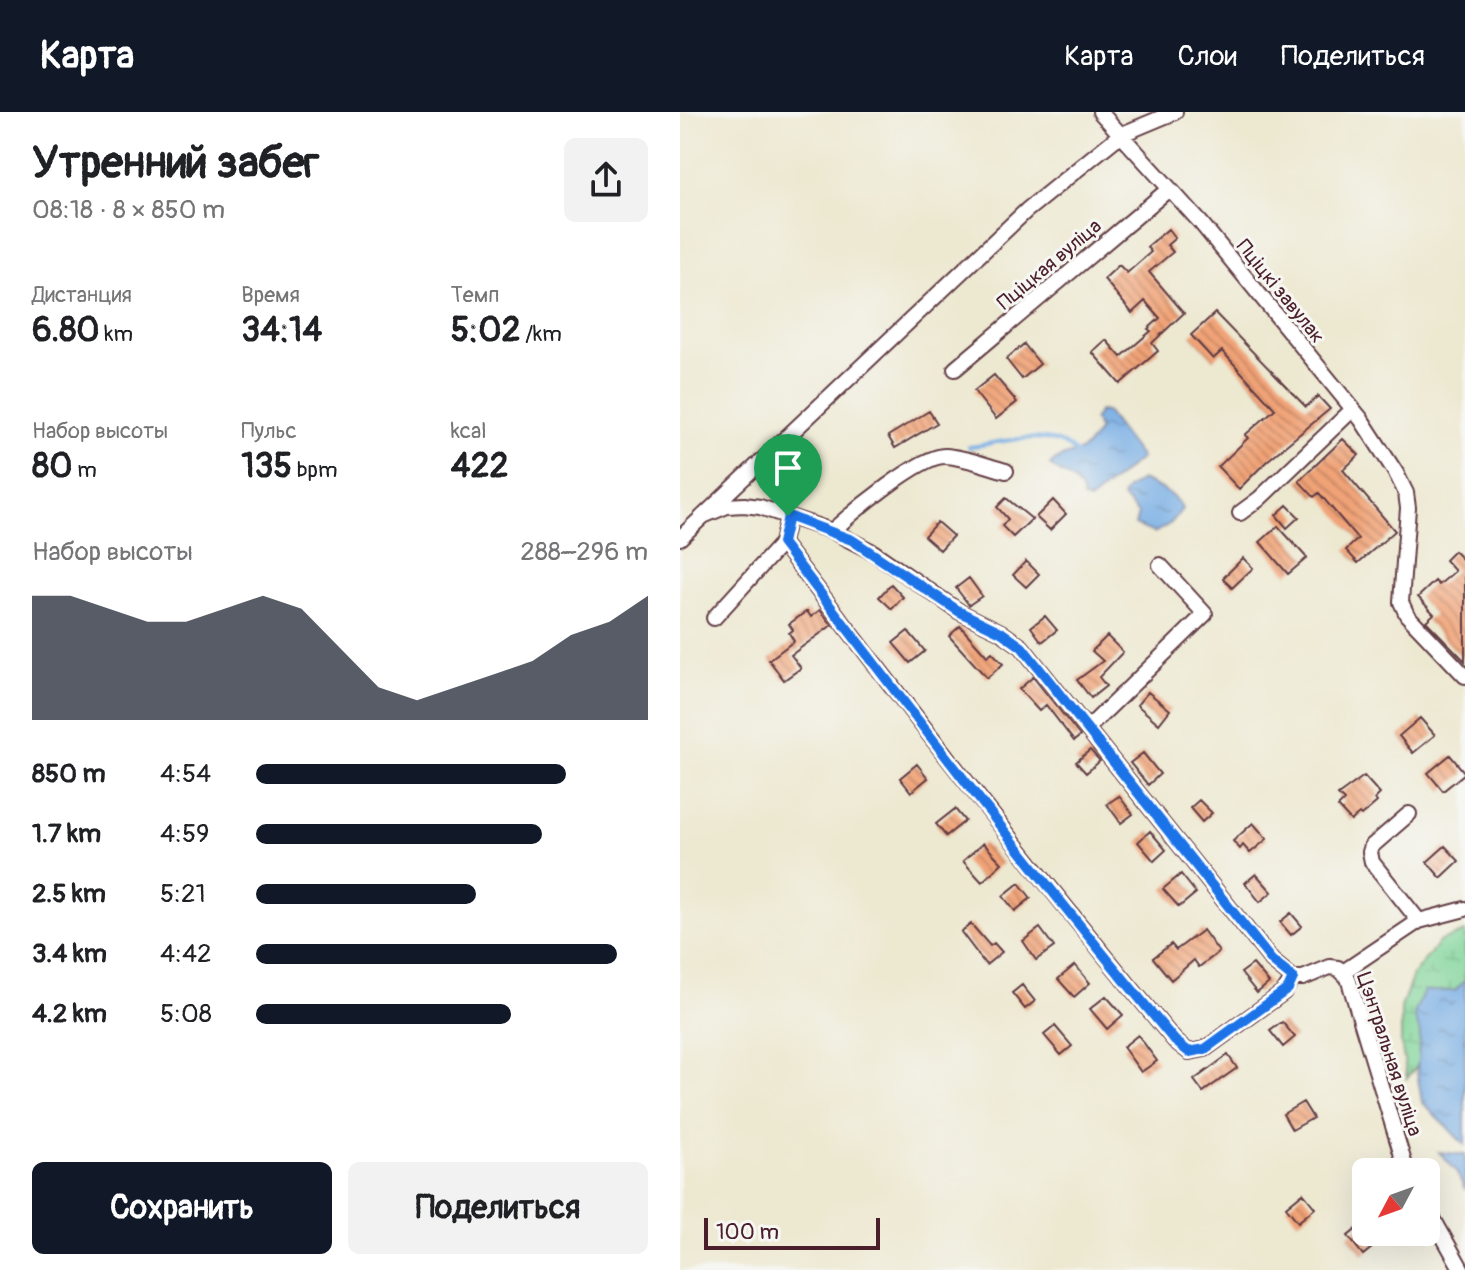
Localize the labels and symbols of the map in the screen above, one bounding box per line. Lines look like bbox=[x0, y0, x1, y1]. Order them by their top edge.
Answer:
street label: Пціцкая вуліца bbox=[992, 214, 1107, 315]
street label: Пціцкі завулак bbox=[1231, 234, 1330, 348]
pin bbox=[754, 434, 822, 516]
street label: Цэнтральная вуліца bbox=[1351, 969, 1428, 1139]
north arrow bbox=[1352, 1158, 1440, 1246]
scale bar bbox=[704, 1214, 880, 1250]

